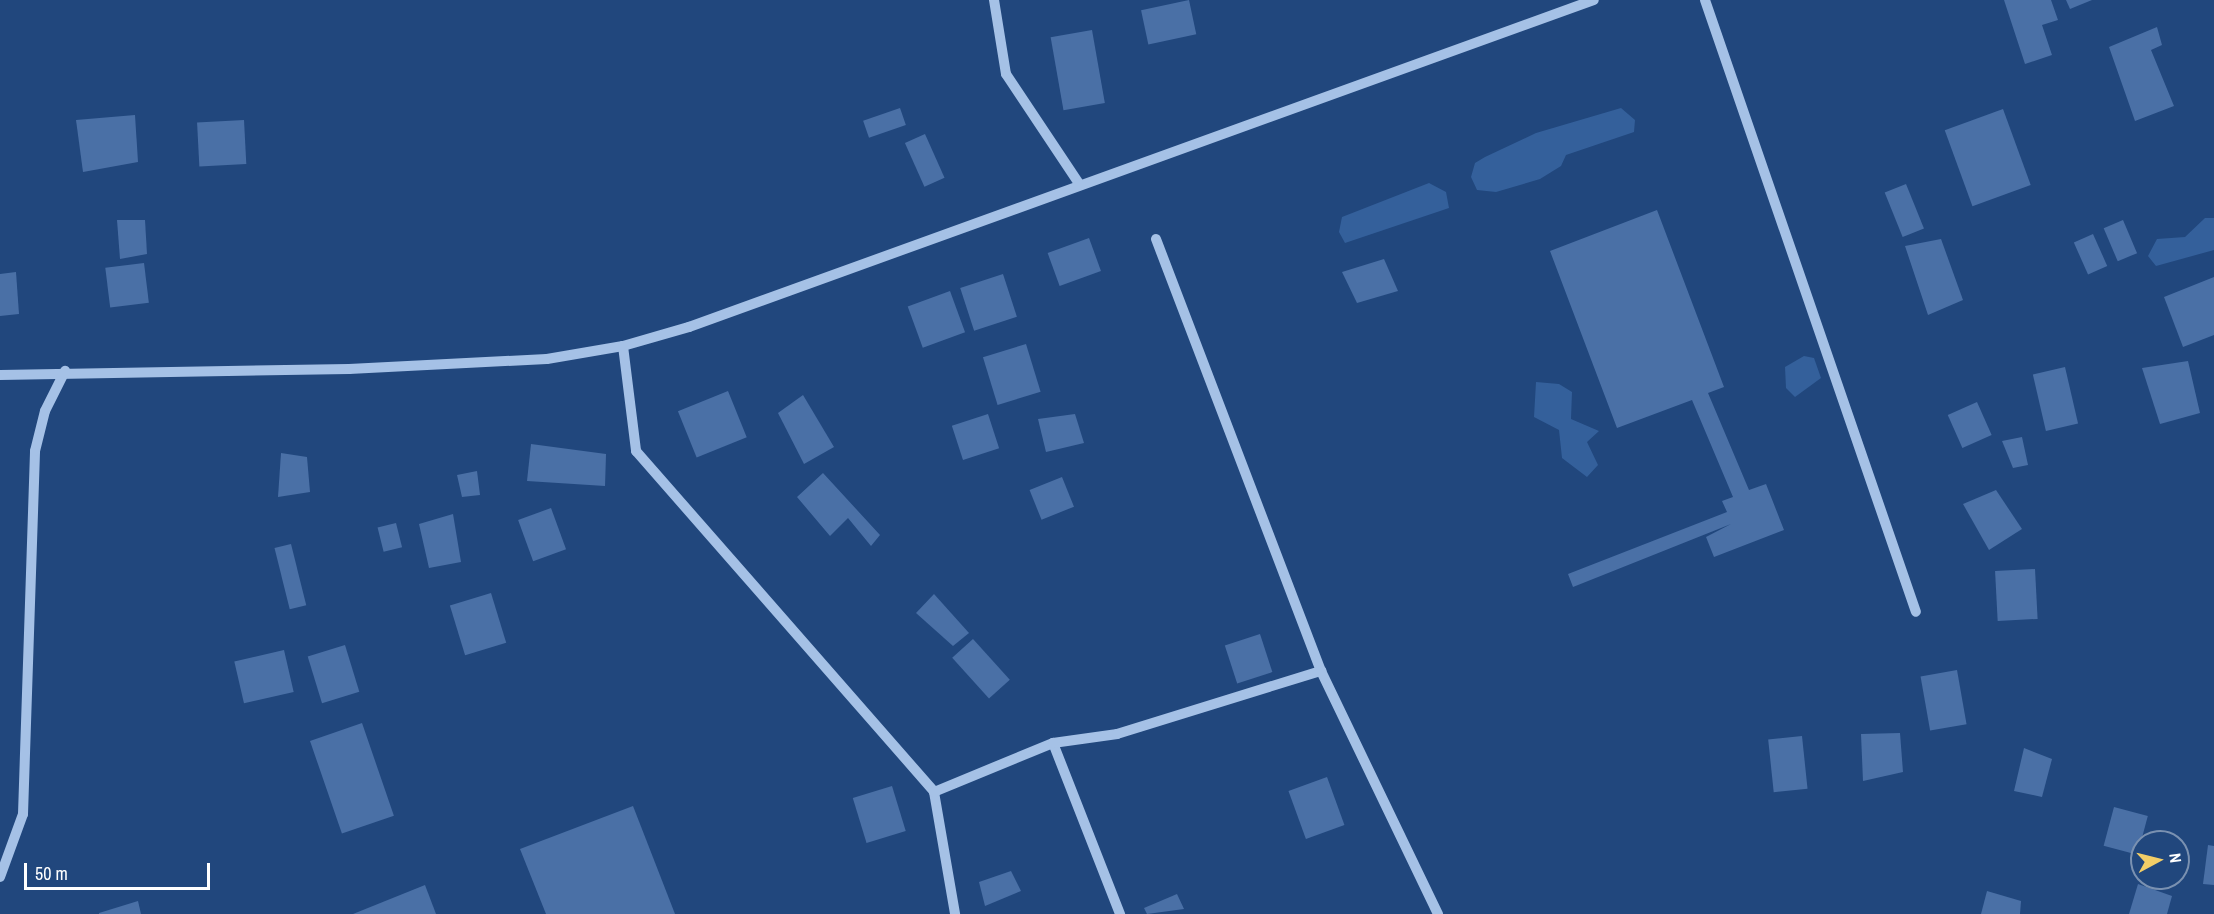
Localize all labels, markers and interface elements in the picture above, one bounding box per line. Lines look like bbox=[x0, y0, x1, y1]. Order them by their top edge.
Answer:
north arrow bbox=[2130, 830, 2190, 890]
scale bar bbox=[27, 851, 213, 889]
text: N bbox=[2164, 852, 2187, 864]
text: 50 m bbox=[35, 861, 68, 886]

